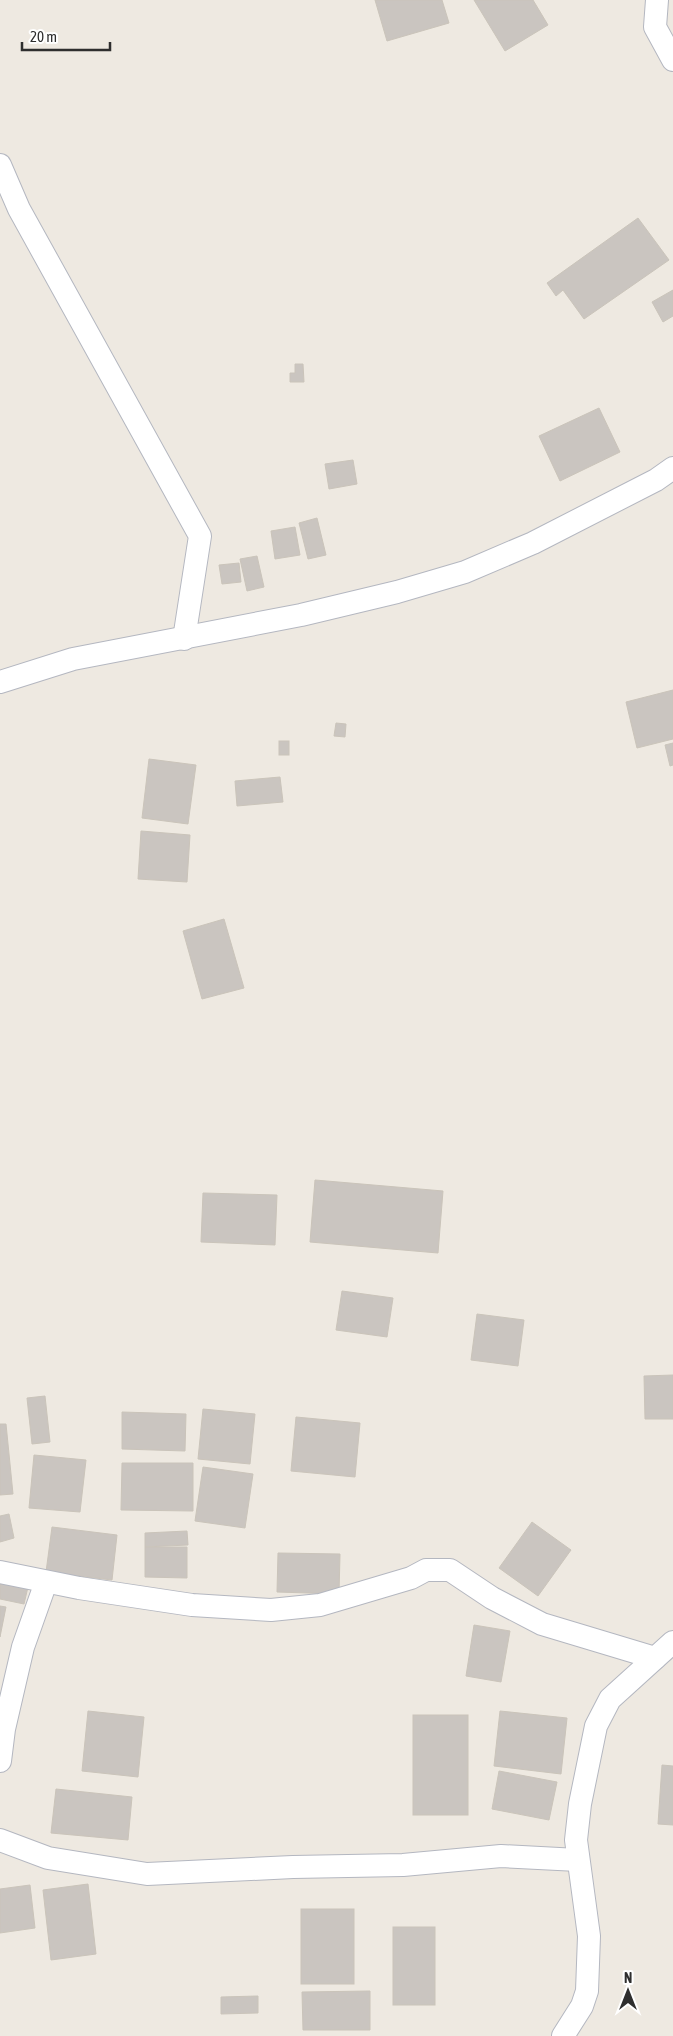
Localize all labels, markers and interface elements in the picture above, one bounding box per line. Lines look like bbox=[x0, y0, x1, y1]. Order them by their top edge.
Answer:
scale bar bbox=[22, 20, 110, 52]
text: 20 m bbox=[30, 28, 57, 45]
north arrow bbox=[603, 1966, 653, 2016]
text: N bbox=[624, 1970, 632, 1986]

